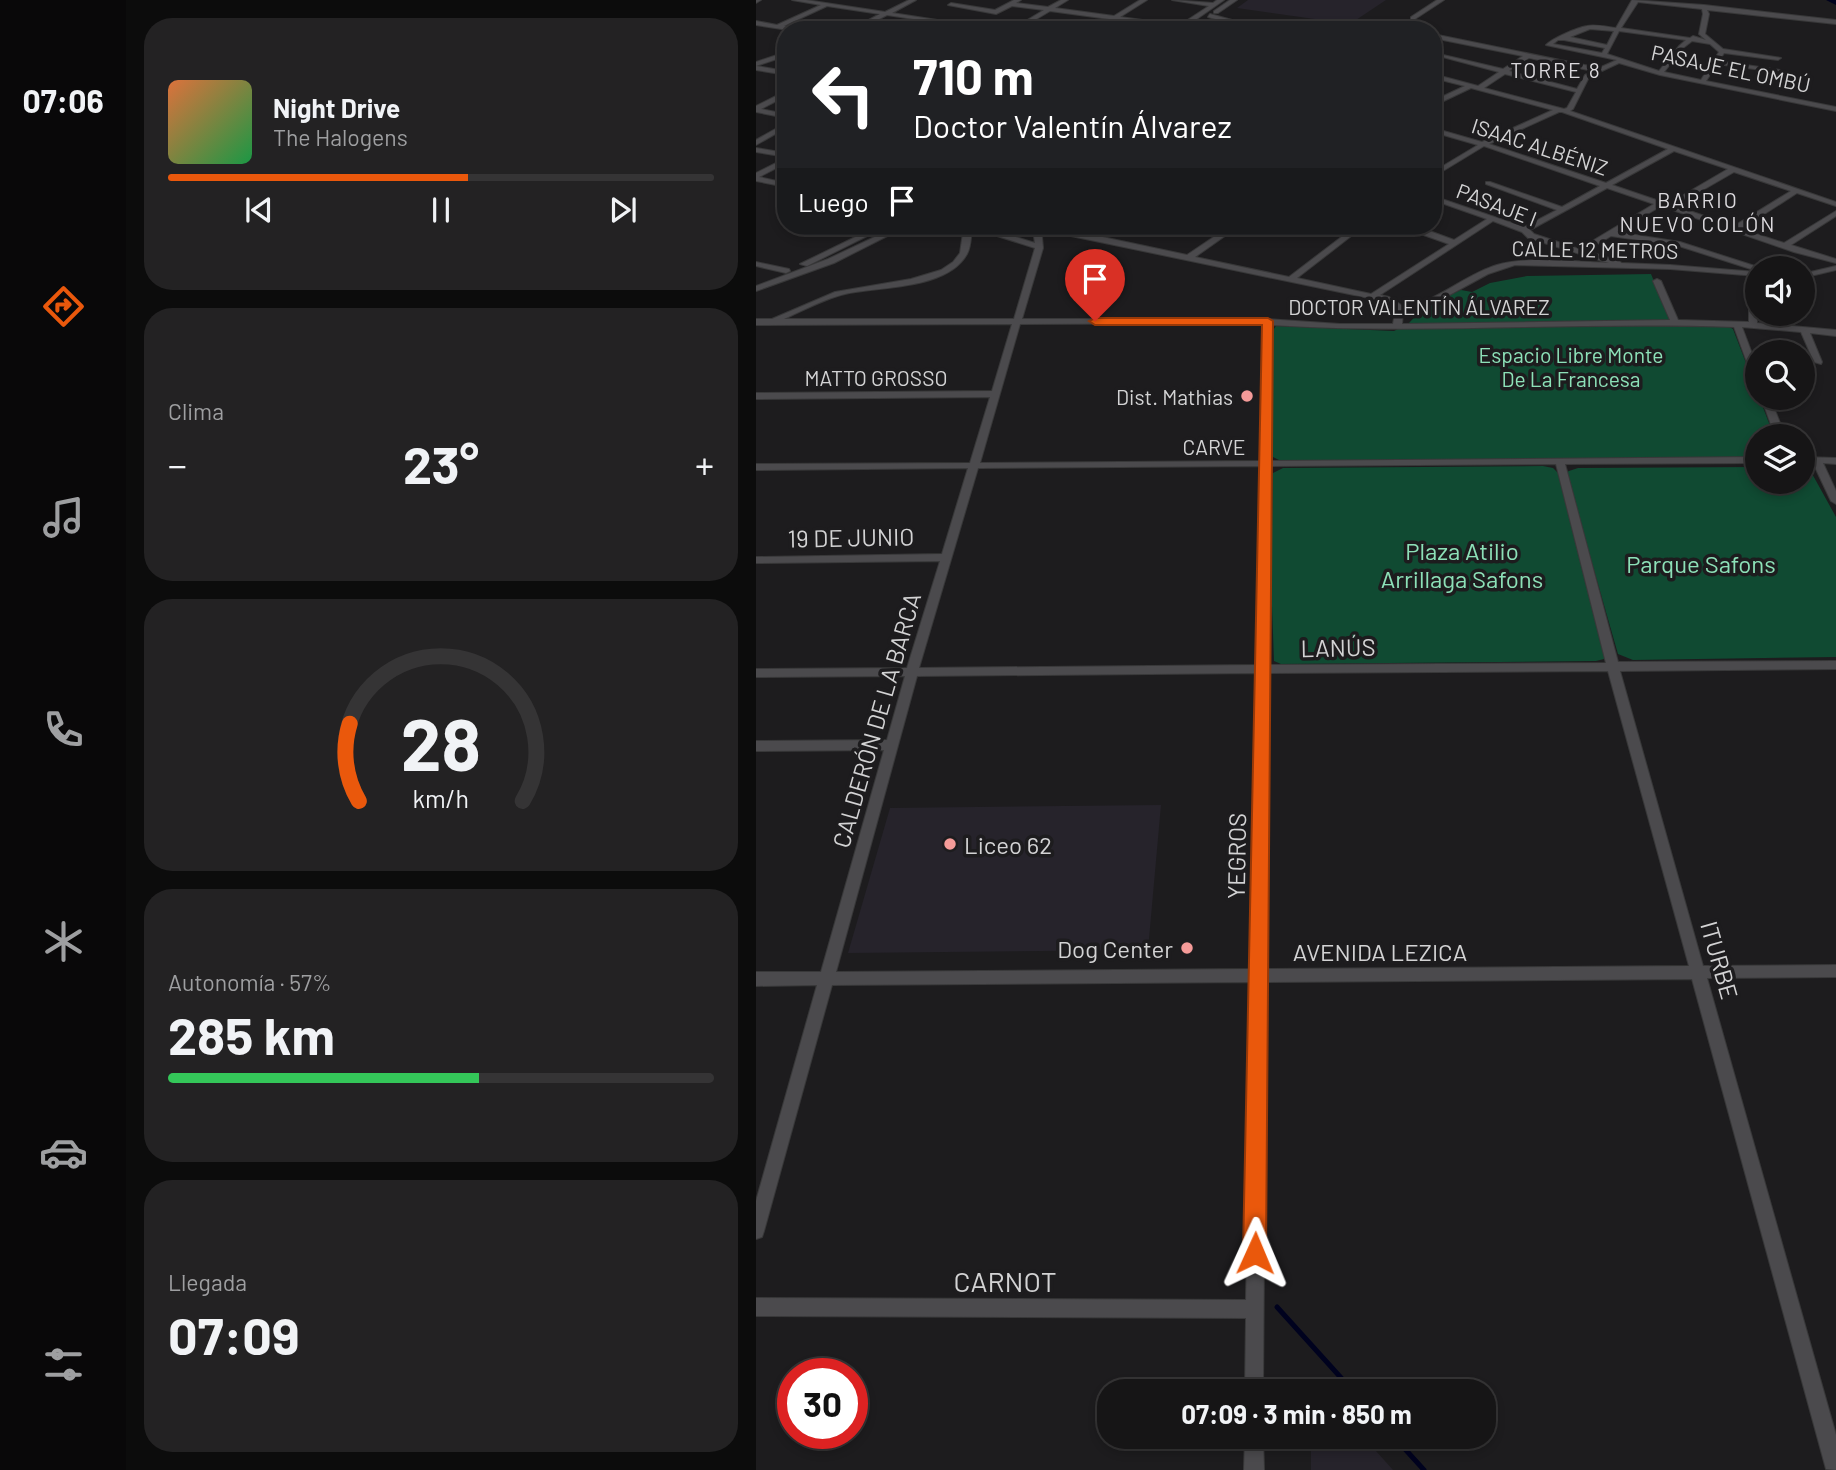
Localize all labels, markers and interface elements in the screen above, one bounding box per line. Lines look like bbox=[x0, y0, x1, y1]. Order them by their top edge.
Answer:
street label: PASAJE EL OMBÚ bbox=[1649, 39, 1813, 97]
text: 710 m bbox=[913, 46, 1034, 105]
icon: left bbox=[798, 49, 889, 140]
district label: TORRE 8 bbox=[1510, 57, 1602, 82]
text: 07:06 bbox=[22, 81, 104, 119]
text: Night Drive bbox=[273, 92, 400, 123]
text: Doctor Valentín Álvarez bbox=[913, 106, 1232, 144]
street label: ISAAC ALBÉNIZ bbox=[1469, 112, 1611, 180]
text: The Halogens bbox=[273, 123, 408, 151]
street label: PASAJE I bbox=[1453, 177, 1541, 231]
icon: arrive bbox=[883, 182, 921, 220]
text: Luego bbox=[798, 186, 869, 217]
district label: BARRIO NUEVO COLÓN bbox=[1620, 187, 1776, 236]
icon: previous bbox=[240, 191, 278, 229]
icon: pause bbox=[422, 191, 460, 229]
icon: next bbox=[604, 191, 642, 229]
street label: CALLE 12 METROS bbox=[1511, 235, 1679, 263]
pin bbox=[1065, 249, 1125, 321]
map controls bbox=[1745, 256, 1815, 494]
button: sound bbox=[1745, 256, 1815, 326]
icon: arrive bbox=[1076, 260, 1114, 298]
icon: directions bbox=[39, 282, 88, 331]
street label: DOCTOR VALENTÍN ÁLVAREZ bbox=[1288, 294, 1550, 319]
button: search bbox=[1745, 340, 1815, 410]
park label: Espacio Libre Monte De La Francesa bbox=[1478, 342, 1664, 391]
street label: MATTO GROSSO bbox=[805, 365, 947, 390]
place label: Dist. Mathias bbox=[1116, 384, 1233, 409]
marker: Dist. Mathias bbox=[1239, 388, 1255, 404]
text: Clima bbox=[168, 397, 224, 425]
button: layers bbox=[1745, 424, 1815, 494]
text: 23° bbox=[403, 432, 479, 494]
street label: CARVE bbox=[1183, 434, 1245, 459]
text: − bbox=[168, 441, 187, 487]
text: + bbox=[695, 441, 714, 487]
icon: music bbox=[39, 493, 88, 542]
street label: 19 DE JUNIO bbox=[787, 521, 915, 553]
park label: Plaza Atilio Arrillaga Safons bbox=[1381, 536, 1543, 593]
park label: Parque Safons bbox=[1626, 549, 1776, 578]
street label: CALDERÓN DE LA BARCA bbox=[826, 589, 926, 851]
street label: LANÚS bbox=[1300, 632, 1376, 662]
text: 28 bbox=[401, 698, 481, 786]
icon: phone bbox=[39, 705, 88, 754]
text: km/h bbox=[413, 783, 469, 813]
street label: YEGROS bbox=[1221, 813, 1251, 899]
place label: Liceo 62 bbox=[964, 830, 1052, 859]
marker: Liceo 62 bbox=[942, 836, 958, 852]
icon: climate bbox=[39, 917, 88, 966]
street label: ITURBE bbox=[1695, 918, 1745, 1002]
place label: Dog Center bbox=[1057, 934, 1173, 963]
street label: AVENIDA LEZICA bbox=[1293, 937, 1467, 966]
marker: Dog Center bbox=[1179, 940, 1195, 956]
text: Autonomía · 57% bbox=[168, 968, 332, 996]
text: 285 km bbox=[168, 1003, 335, 1065]
icon: car bbox=[39, 1128, 88, 1177]
position arrow bbox=[1218, 1216, 1292, 1290]
street label: CARNOT bbox=[953, 1264, 1057, 1298]
text: Llegada bbox=[168, 1268, 247, 1296]
text: 07:09 bbox=[168, 1303, 300, 1365]
icon: filters bbox=[39, 1340, 88, 1389]
speed limit sign: 30 bbox=[777, 1358, 868, 1449]
text: 07:09 · 3 min · 850 m bbox=[1181, 1398, 1412, 1429]

